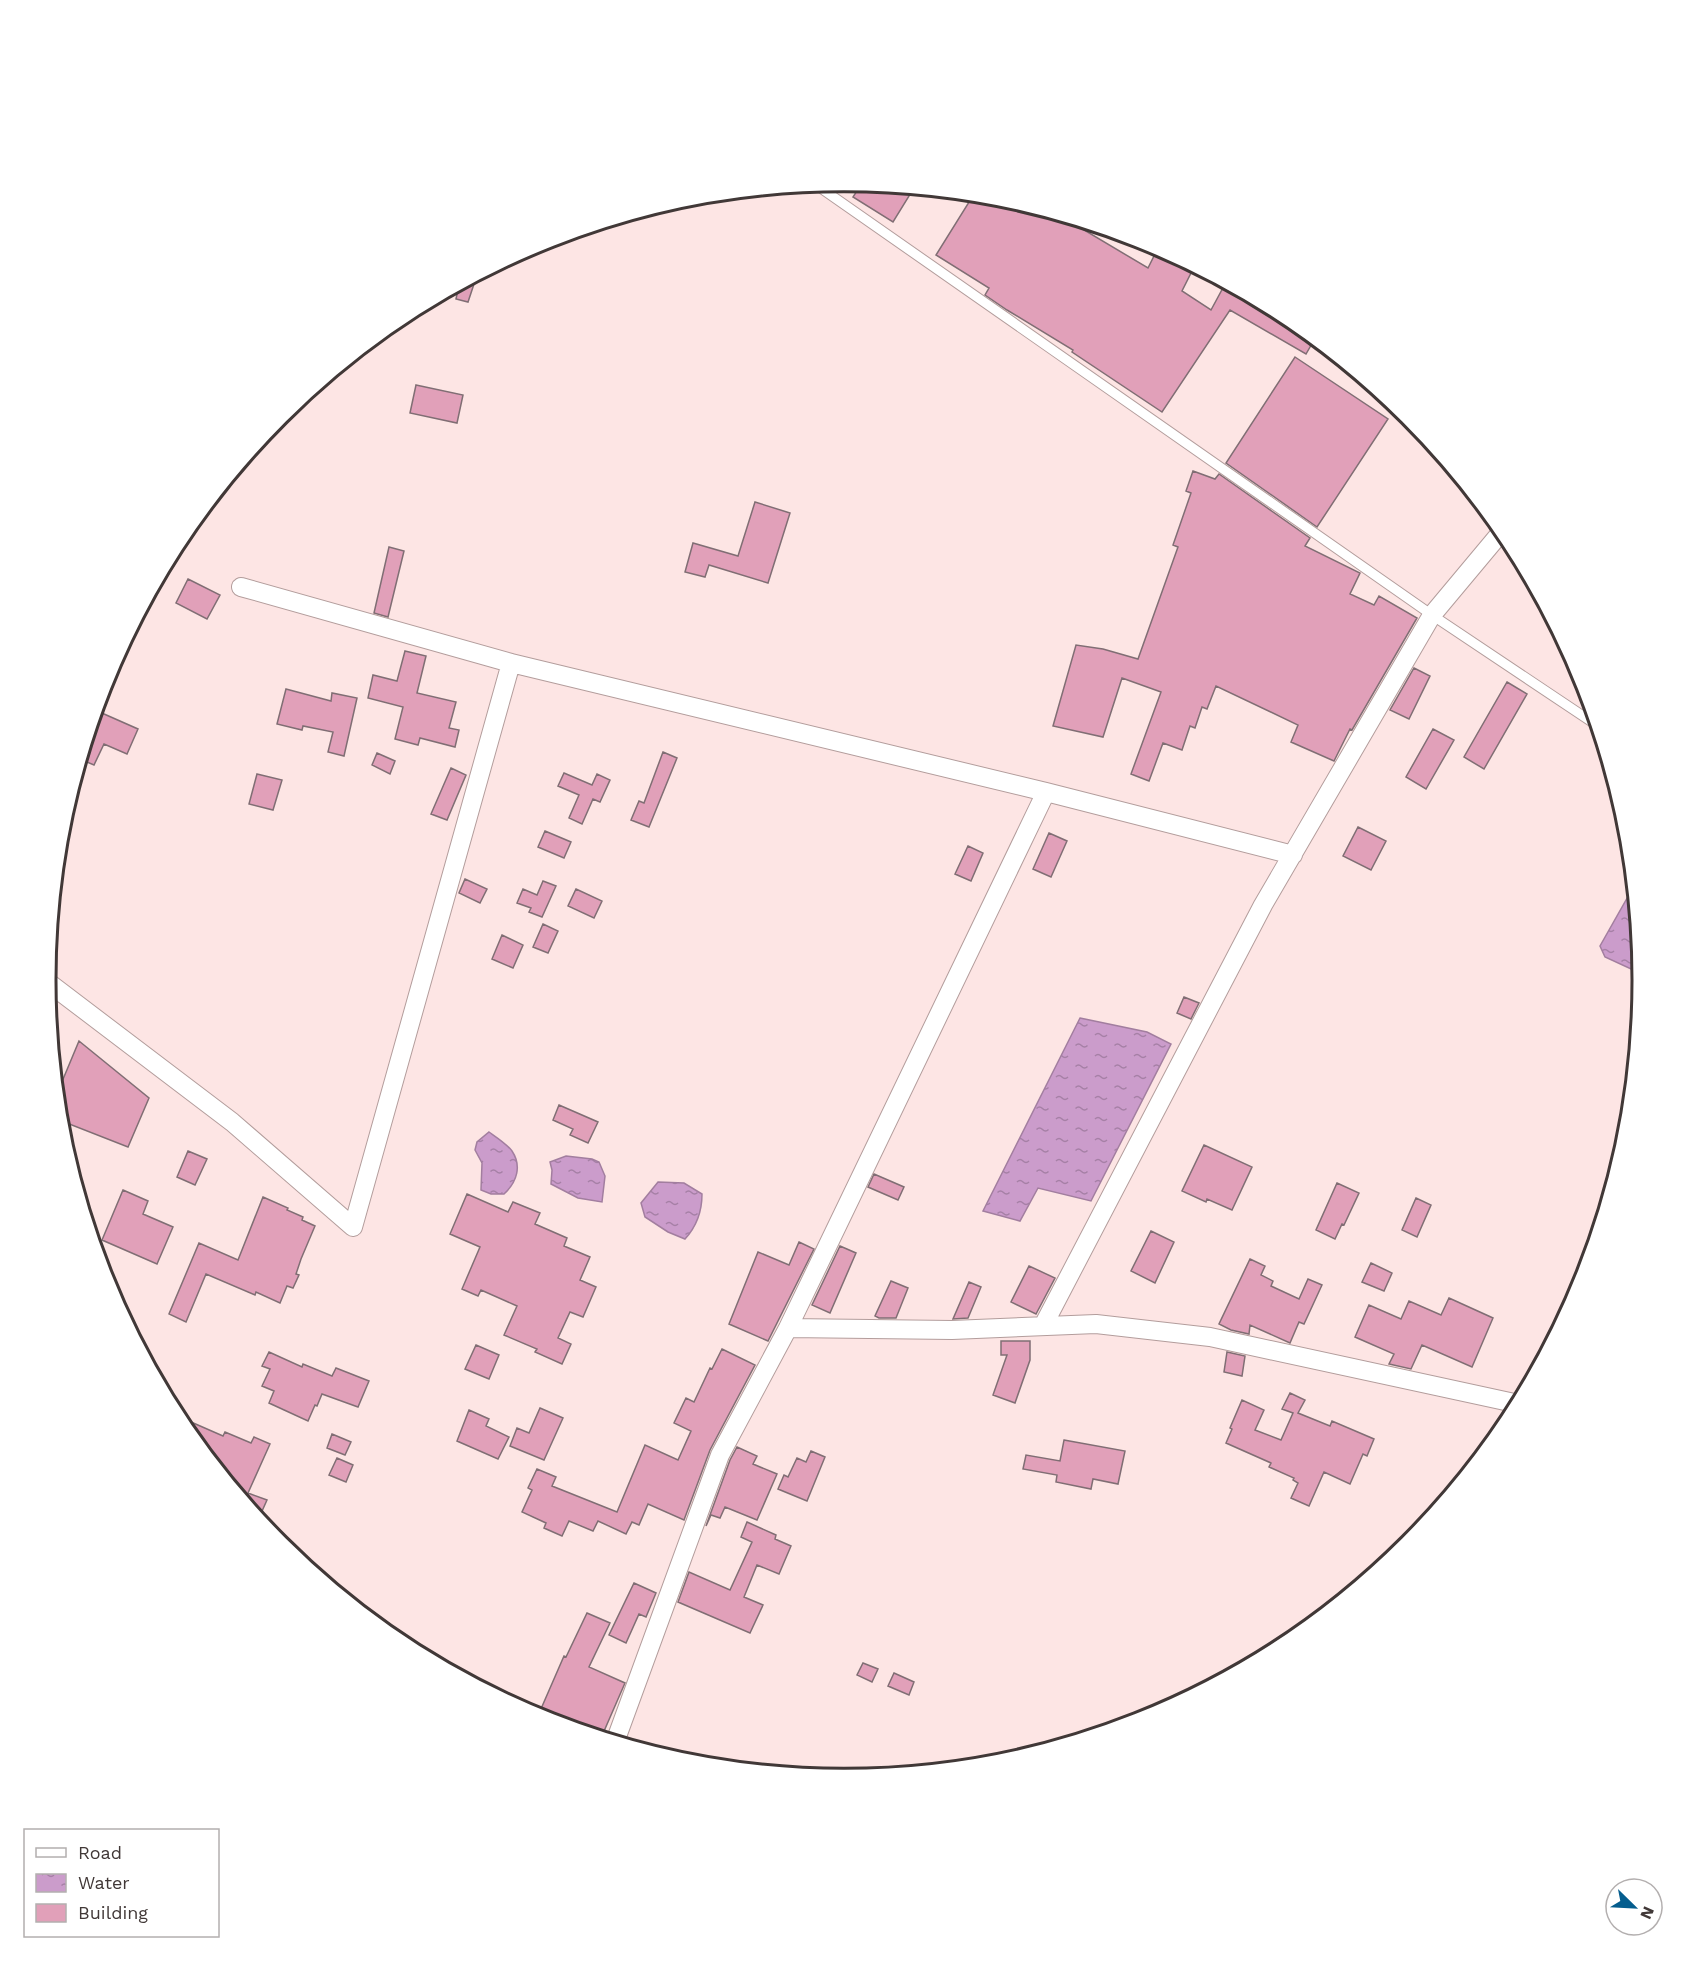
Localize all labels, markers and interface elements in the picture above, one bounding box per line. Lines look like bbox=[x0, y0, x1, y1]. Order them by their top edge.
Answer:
legend bbox=[24, 1829, 219, 1937]
text: Road bbox=[78, 1842, 122, 1863]
text: Water bbox=[78, 1872, 130, 1893]
north arrow bbox=[1604, 1877, 1664, 1937]
text: Building bbox=[78, 1902, 148, 1923]
text: N bbox=[1636, 1904, 1658, 1922]

